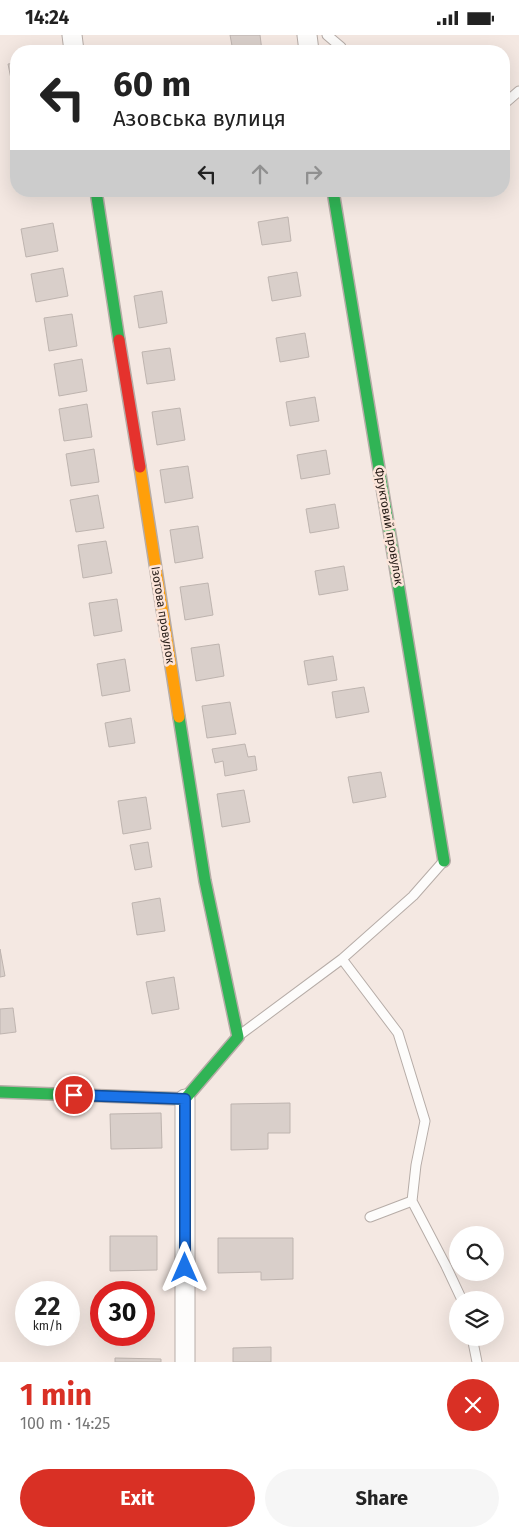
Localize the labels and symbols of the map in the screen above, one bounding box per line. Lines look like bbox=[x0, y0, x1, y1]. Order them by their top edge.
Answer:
street label: Фруктовий провулок bbox=[372, 466, 406, 587]
street label: Ізотова провулок bbox=[148, 565, 178, 665]
pin bbox=[53, 1074, 95, 1116]
position arrow bbox=[158, 1241, 210, 1293]
speed limit sign: 30 bbox=[90, 1281, 155, 1346]

